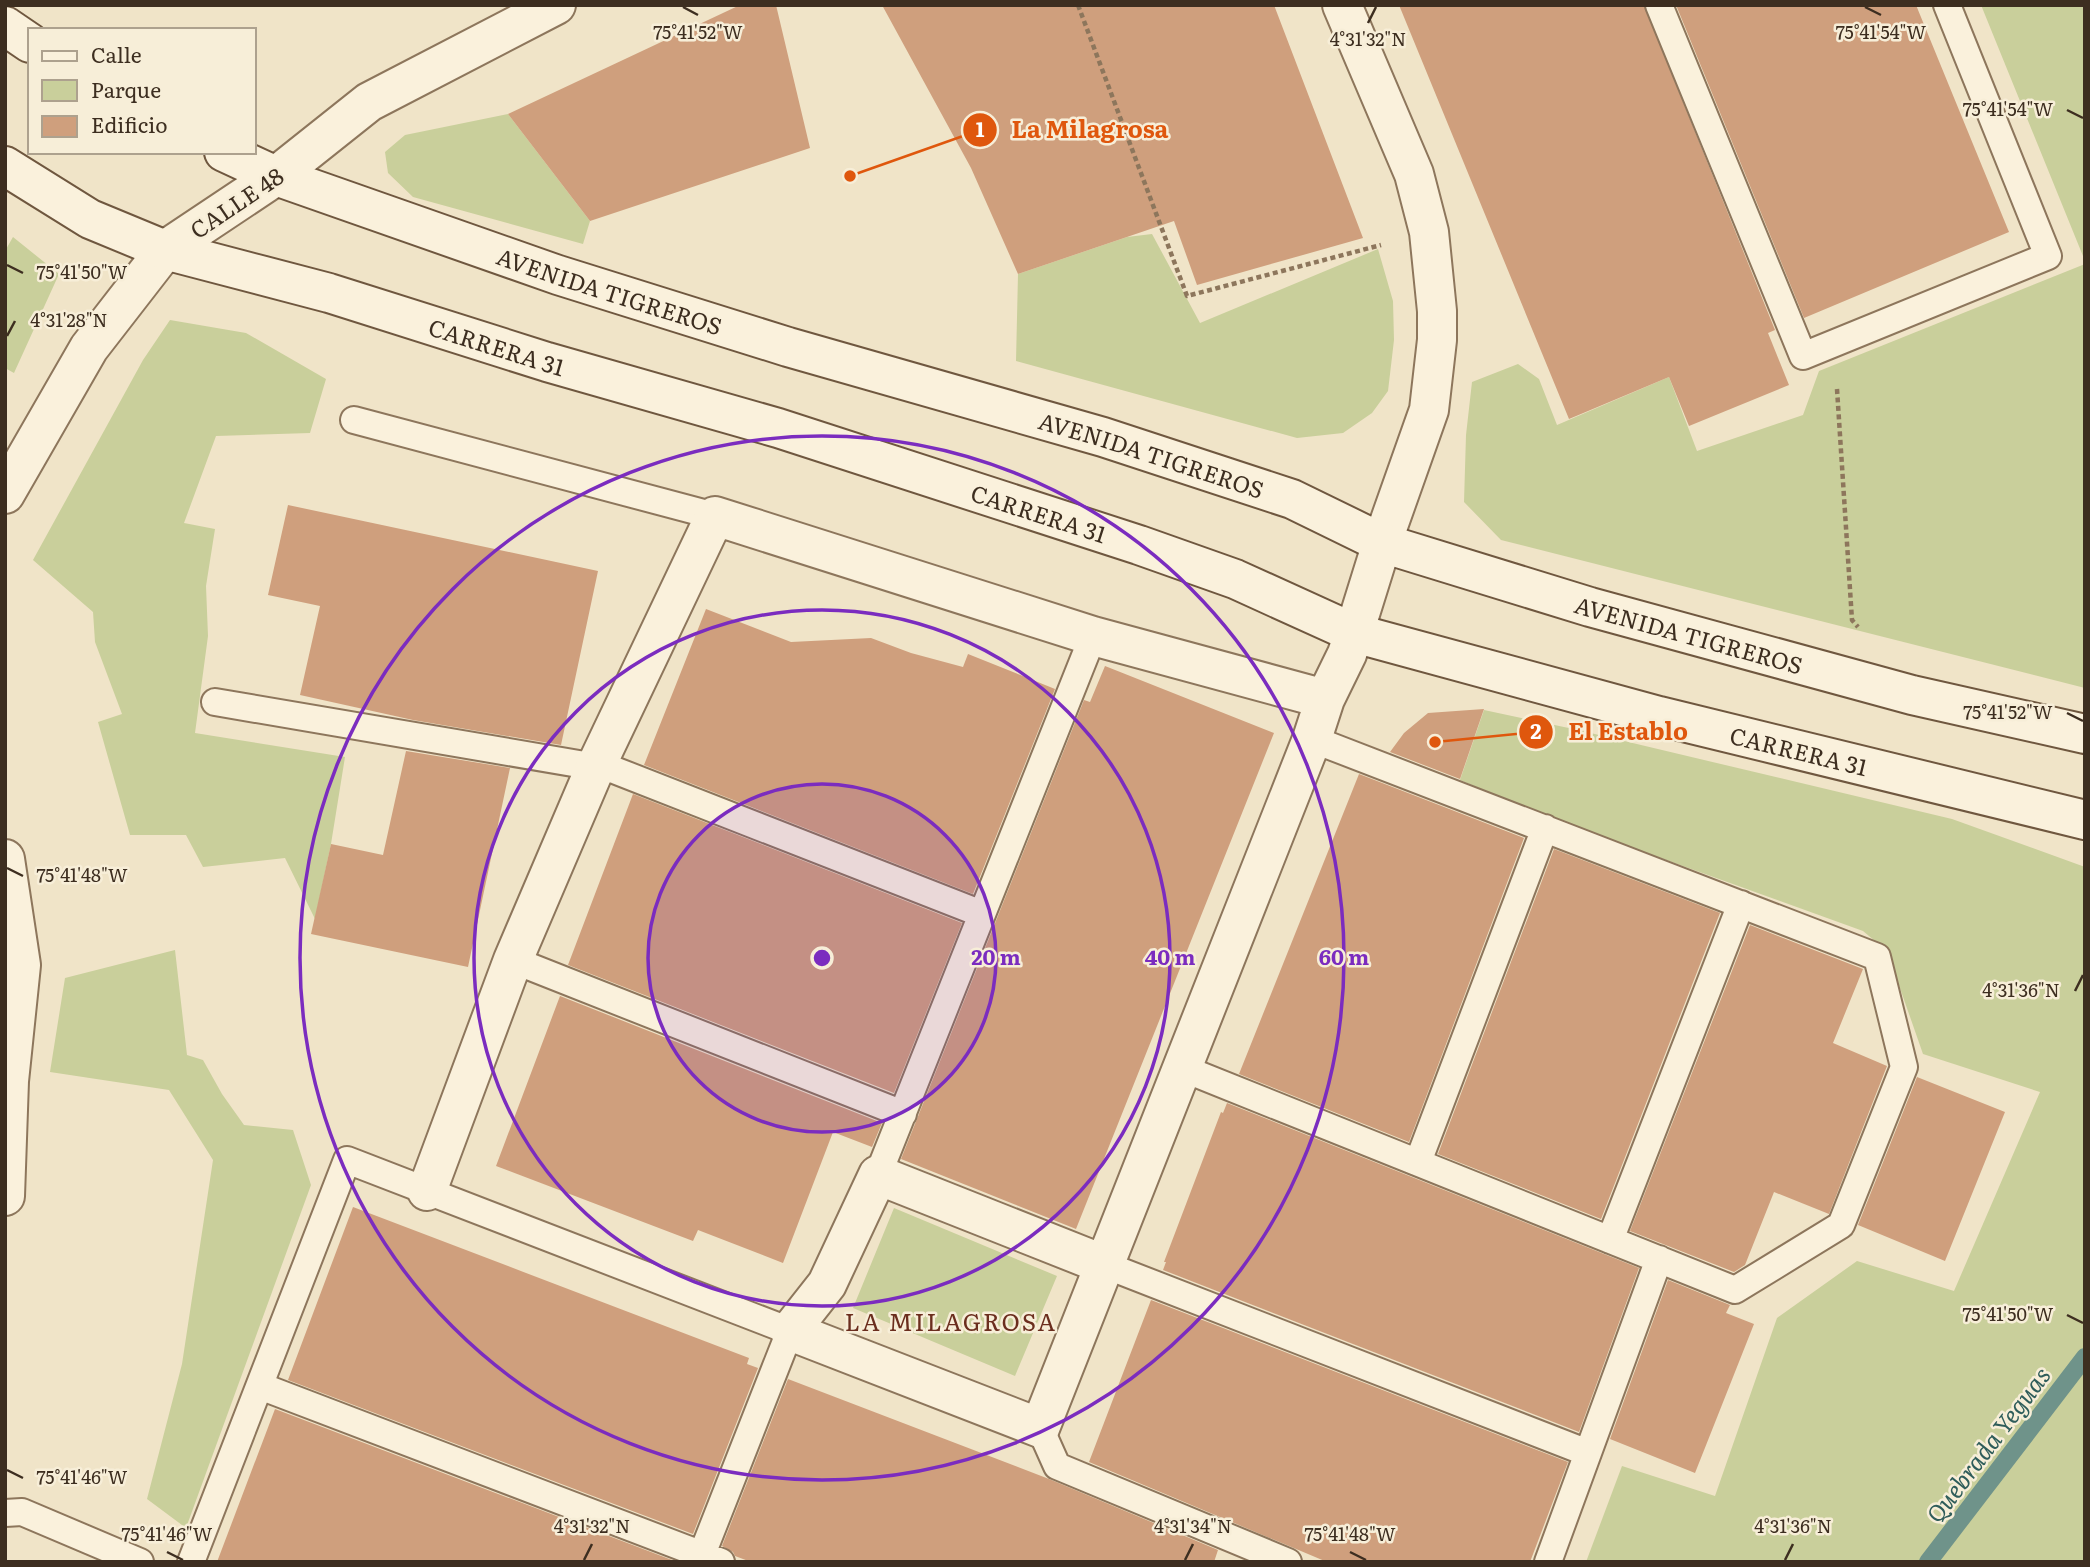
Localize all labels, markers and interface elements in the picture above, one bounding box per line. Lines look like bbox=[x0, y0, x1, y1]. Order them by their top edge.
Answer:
text: 75°41'52"W bbox=[653, 18, 743, 45]
text: 75°41'54"W bbox=[1836, 18, 1927, 45]
text: 4°31'32"N bbox=[1330, 25, 1406, 52]
legend bbox=[28, 28, 256, 154]
text: Calle bbox=[91, 38, 142, 69]
text: Parque bbox=[91, 73, 161, 104]
text: 75°41'54"W bbox=[1963, 95, 2054, 122]
callout: La Milagrosa bbox=[962, 107, 1182, 152]
text: Edificio bbox=[91, 108, 167, 139]
text: La Milagrosa bbox=[1011, 110, 1169, 145]
text: 1 bbox=[976, 112, 985, 143]
street label: CALLE 48 bbox=[182, 158, 290, 246]
street label: AVENIDA TIGREROS bbox=[492, 238, 727, 342]
text: 75°41'50"W bbox=[37, 258, 128, 285]
text: 4°31'28"N bbox=[30, 306, 108, 333]
street label: CARRERA 31 bbox=[425, 309, 569, 383]
street label: AVENIDA TIGREROS bbox=[1035, 402, 1269, 506]
street label: CARRERA 31 bbox=[967, 475, 1111, 550]
street label: AVENIDA TIGREROS bbox=[1571, 586, 1807, 681]
text: 75°41'52"W bbox=[1963, 698, 2053, 725]
callout: El Establo bbox=[1519, 709, 1701, 754]
text: El Establo bbox=[1568, 712, 1688, 747]
text: 2 bbox=[1530, 714, 1542, 745]
street label: CARRERA 31 bbox=[1727, 717, 1871, 783]
text: 75°41'48"W bbox=[36, 861, 128, 888]
text: 20 m bbox=[971, 940, 1021, 971]
text: 40 m bbox=[1145, 940, 1195, 971]
text: 60 m bbox=[1319, 940, 1369, 971]
centre of rings bbox=[810, 946, 834, 970]
text: 4°31'36"N bbox=[1982, 976, 2060, 1003]
text: 75°41'50"W bbox=[1963, 1300, 2054, 1327]
district label: LA MILAGROSA bbox=[845, 1303, 1057, 1338]
water label: Quebrada Yeguas bbox=[1917, 1359, 2057, 1529]
text: 75°41'46"W bbox=[37, 1463, 128, 1490]
text: 4°31'32"N bbox=[554, 1512, 630, 1539]
text: 4°31'34"N bbox=[1154, 1512, 1232, 1539]
text: 4°31'36"N bbox=[1754, 1512, 1832, 1539]
text: 75°41'46"W bbox=[122, 1520, 213, 1547]
text: 75°41'48"W bbox=[1304, 1520, 1396, 1547]

